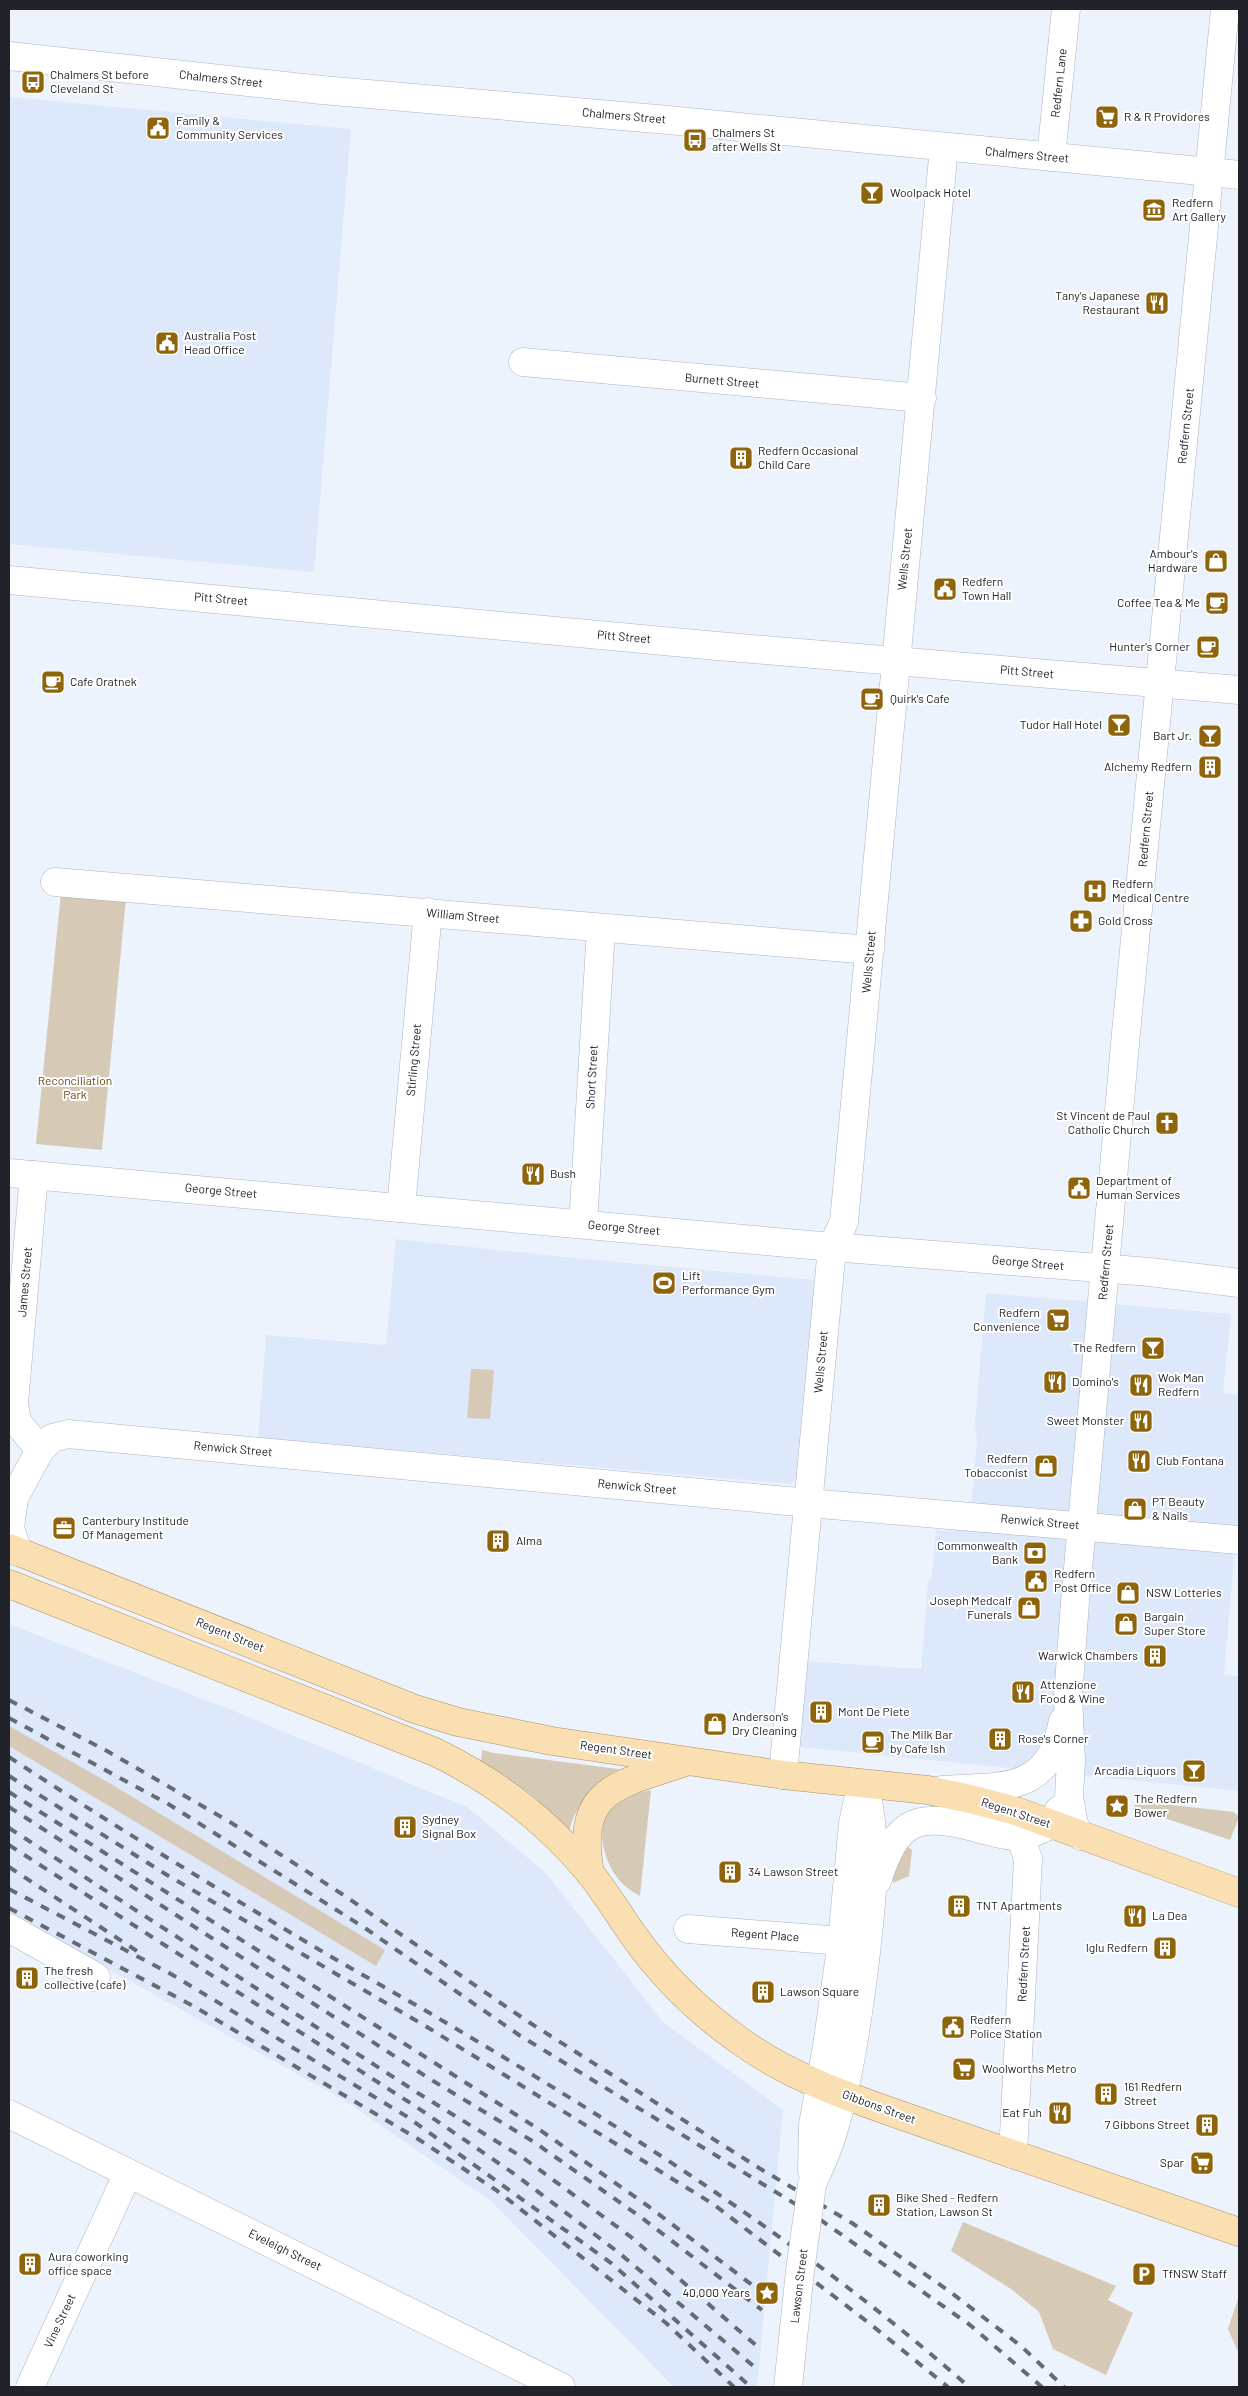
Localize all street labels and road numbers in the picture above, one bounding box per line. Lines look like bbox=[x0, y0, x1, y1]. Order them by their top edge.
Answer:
street label: Redfern Lane bbox=[1047, 48, 1069, 118]
street label: Chalmers Street bbox=[179, 67, 264, 89]
street label: Chalmers Street bbox=[582, 104, 667, 126]
street label: Chalmers Street bbox=[985, 143, 1070, 165]
street label: Burnett Street bbox=[684, 370, 760, 390]
street label: Redfern Street bbox=[1174, 387, 1196, 465]
street label: Wells Street bbox=[894, 527, 914, 591]
street label: Pitt Street bbox=[194, 589, 249, 607]
street label: Pitt Street bbox=[597, 627, 652, 645]
street label: Pitt Street bbox=[1000, 662, 1055, 680]
street label: Redfern Street bbox=[1135, 790, 1155, 868]
street label: William Street bbox=[426, 905, 500, 925]
street label: Wells Street bbox=[858, 930, 878, 994]
street label: Stirling Street bbox=[403, 1023, 423, 1097]
street label: Short Street bbox=[582, 1045, 600, 1109]
street label: George Street bbox=[184, 1180, 258, 1200]
street label: George Street bbox=[587, 1217, 661, 1237]
street label: Redfern Street bbox=[1095, 1223, 1115, 1301]
street label: James Street bbox=[14, 1246, 34, 1317]
street label: George Street bbox=[991, 1252, 1065, 1272]
street label: Wells Street bbox=[810, 1330, 830, 1394]
street label: Renwick Street bbox=[193, 1438, 273, 1458]
street label: Renwick Street bbox=[597, 1476, 677, 1496]
street label: Renwick Street bbox=[1000, 1511, 1080, 1531]
street label: Regent Street bbox=[194, 1614, 267, 1654]
street label: Regent Street bbox=[579, 1737, 653, 1761]
street label: Regent Street bbox=[980, 1794, 1053, 1830]
street label: Regent Place bbox=[730, 1925, 800, 1943]
street label: Redfern Street bbox=[1014, 1925, 1032, 2002]
street label: Gibbons Street bbox=[841, 2086, 918, 2126]
street label: Eveleigh Street bbox=[247, 2225, 324, 2273]
street label: Lawson Street bbox=[786, 2248, 810, 2324]
street label: Vine Street bbox=[40, 2291, 78, 2350]

